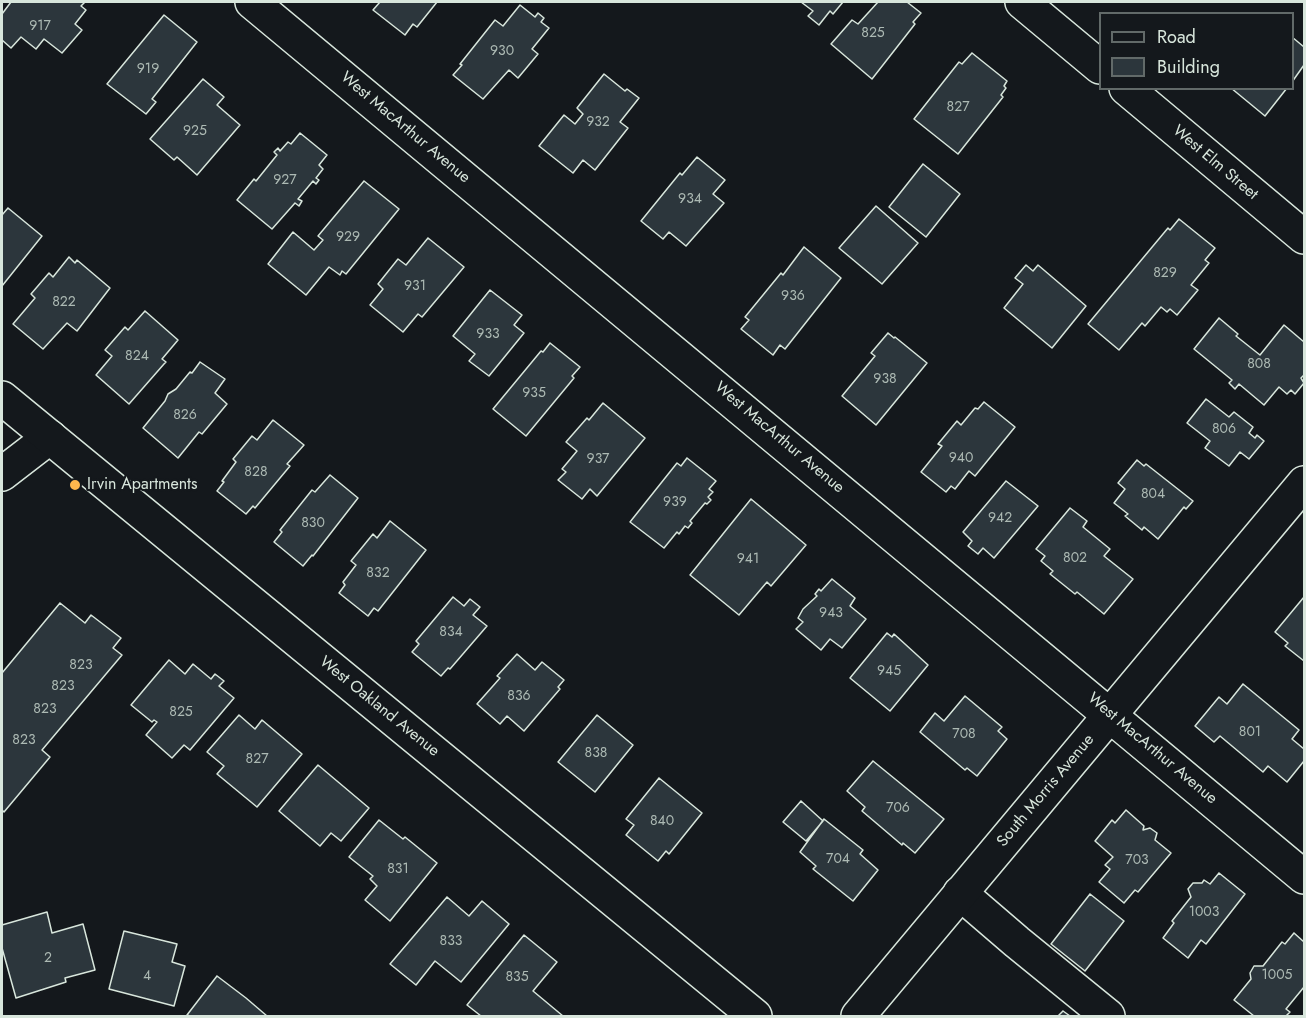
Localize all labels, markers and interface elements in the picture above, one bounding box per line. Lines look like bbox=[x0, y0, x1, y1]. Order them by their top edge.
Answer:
legend bbox=[1099, 12, 1294, 90]
house number: 917 bbox=[29, 19, 51, 35]
text: Road bbox=[1157, 24, 1196, 50]
house number: 825 bbox=[861, 26, 885, 42]
house number: 930 bbox=[490, 44, 514, 60]
text: Building bbox=[1157, 54, 1220, 80]
house number: 919 bbox=[137, 62, 159, 78]
street label: West MacArthur Avenue bbox=[336, 68, 474, 188]
house number: 827 bbox=[947, 100, 969, 116]
house number: 932 bbox=[586, 115, 610, 131]
street label: West Elm Street bbox=[1168, 122, 1262, 204]
house number: 925 bbox=[183, 124, 207, 140]
house number: 927 bbox=[273, 173, 297, 189]
house number: 934 bbox=[678, 192, 702, 208]
house number: 929 bbox=[336, 230, 360, 246]
house number: 829 bbox=[1153, 266, 1177, 282]
house number: 931 bbox=[404, 279, 426, 295]
house number: 936 bbox=[781, 289, 805, 305]
house number: 822 bbox=[52, 295, 76, 311]
house number: 933 bbox=[476, 327, 500, 343]
house number: 824 bbox=[125, 349, 149, 365]
house number: 808 bbox=[1247, 357, 1271, 373]
house number: 938 bbox=[873, 372, 897, 388]
street label: West MacArthur Avenue bbox=[710, 378, 848, 498]
house number: 935 bbox=[522, 386, 546, 402]
house number: 826 bbox=[173, 408, 197, 424]
house number: 806 bbox=[1212, 422, 1236, 438]
house number: 940 bbox=[949, 451, 973, 467]
house number: 937 bbox=[587, 452, 609, 468]
house number: 828 bbox=[244, 465, 268, 481]
place label: Irvin Apartments bbox=[87, 475, 197, 495]
marker: Irvin Apartments bbox=[68, 478, 82, 492]
house number: 804 bbox=[1141, 487, 1165, 503]
house number: 939 bbox=[663, 495, 687, 511]
house number: 942 bbox=[988, 511, 1012, 527]
house number: 830 bbox=[301, 516, 325, 532]
house number: 802 bbox=[1063, 551, 1087, 567]
house number: 941 bbox=[737, 552, 759, 568]
house number: 832 bbox=[366, 566, 390, 582]
house number: 943 bbox=[819, 606, 843, 622]
house number: 834 bbox=[439, 625, 463, 641]
street label: West Oakland Avenue bbox=[315, 653, 443, 761]
house number: 823 bbox=[69, 658, 93, 674]
house number: 945 bbox=[877, 664, 901, 680]
house number: 823 bbox=[51, 679, 75, 695]
house number: 836 bbox=[507, 689, 531, 705]
street label: West MacArthur Avenue bbox=[1083, 689, 1221, 809]
house number: 823 bbox=[33, 702, 57, 718]
house number: 825 bbox=[169, 705, 193, 721]
house number: 801 bbox=[1239, 725, 1261, 741]
house number: 708 bbox=[952, 727, 976, 743]
street label: South Morris Avenue bbox=[993, 731, 1099, 851]
house number: 823 bbox=[12, 733, 36, 749]
house number: 838 bbox=[585, 746, 607, 762]
house number: 827 bbox=[246, 752, 268, 768]
house number: 706 bbox=[886, 801, 910, 817]
house number: 840 bbox=[650, 814, 674, 830]
house number: 704 bbox=[826, 852, 850, 868]
house number: 703 bbox=[1125, 853, 1149, 869]
house number: 831 bbox=[387, 862, 409, 878]
house number: 1003 bbox=[1189, 905, 1219, 921]
house number: 833 bbox=[440, 934, 462, 950]
house number: 2 bbox=[44, 951, 52, 967]
house number: 1005 bbox=[1262, 968, 1292, 984]
house number: 4 bbox=[143, 969, 151, 985]
house number: 835 bbox=[505, 970, 529, 986]

